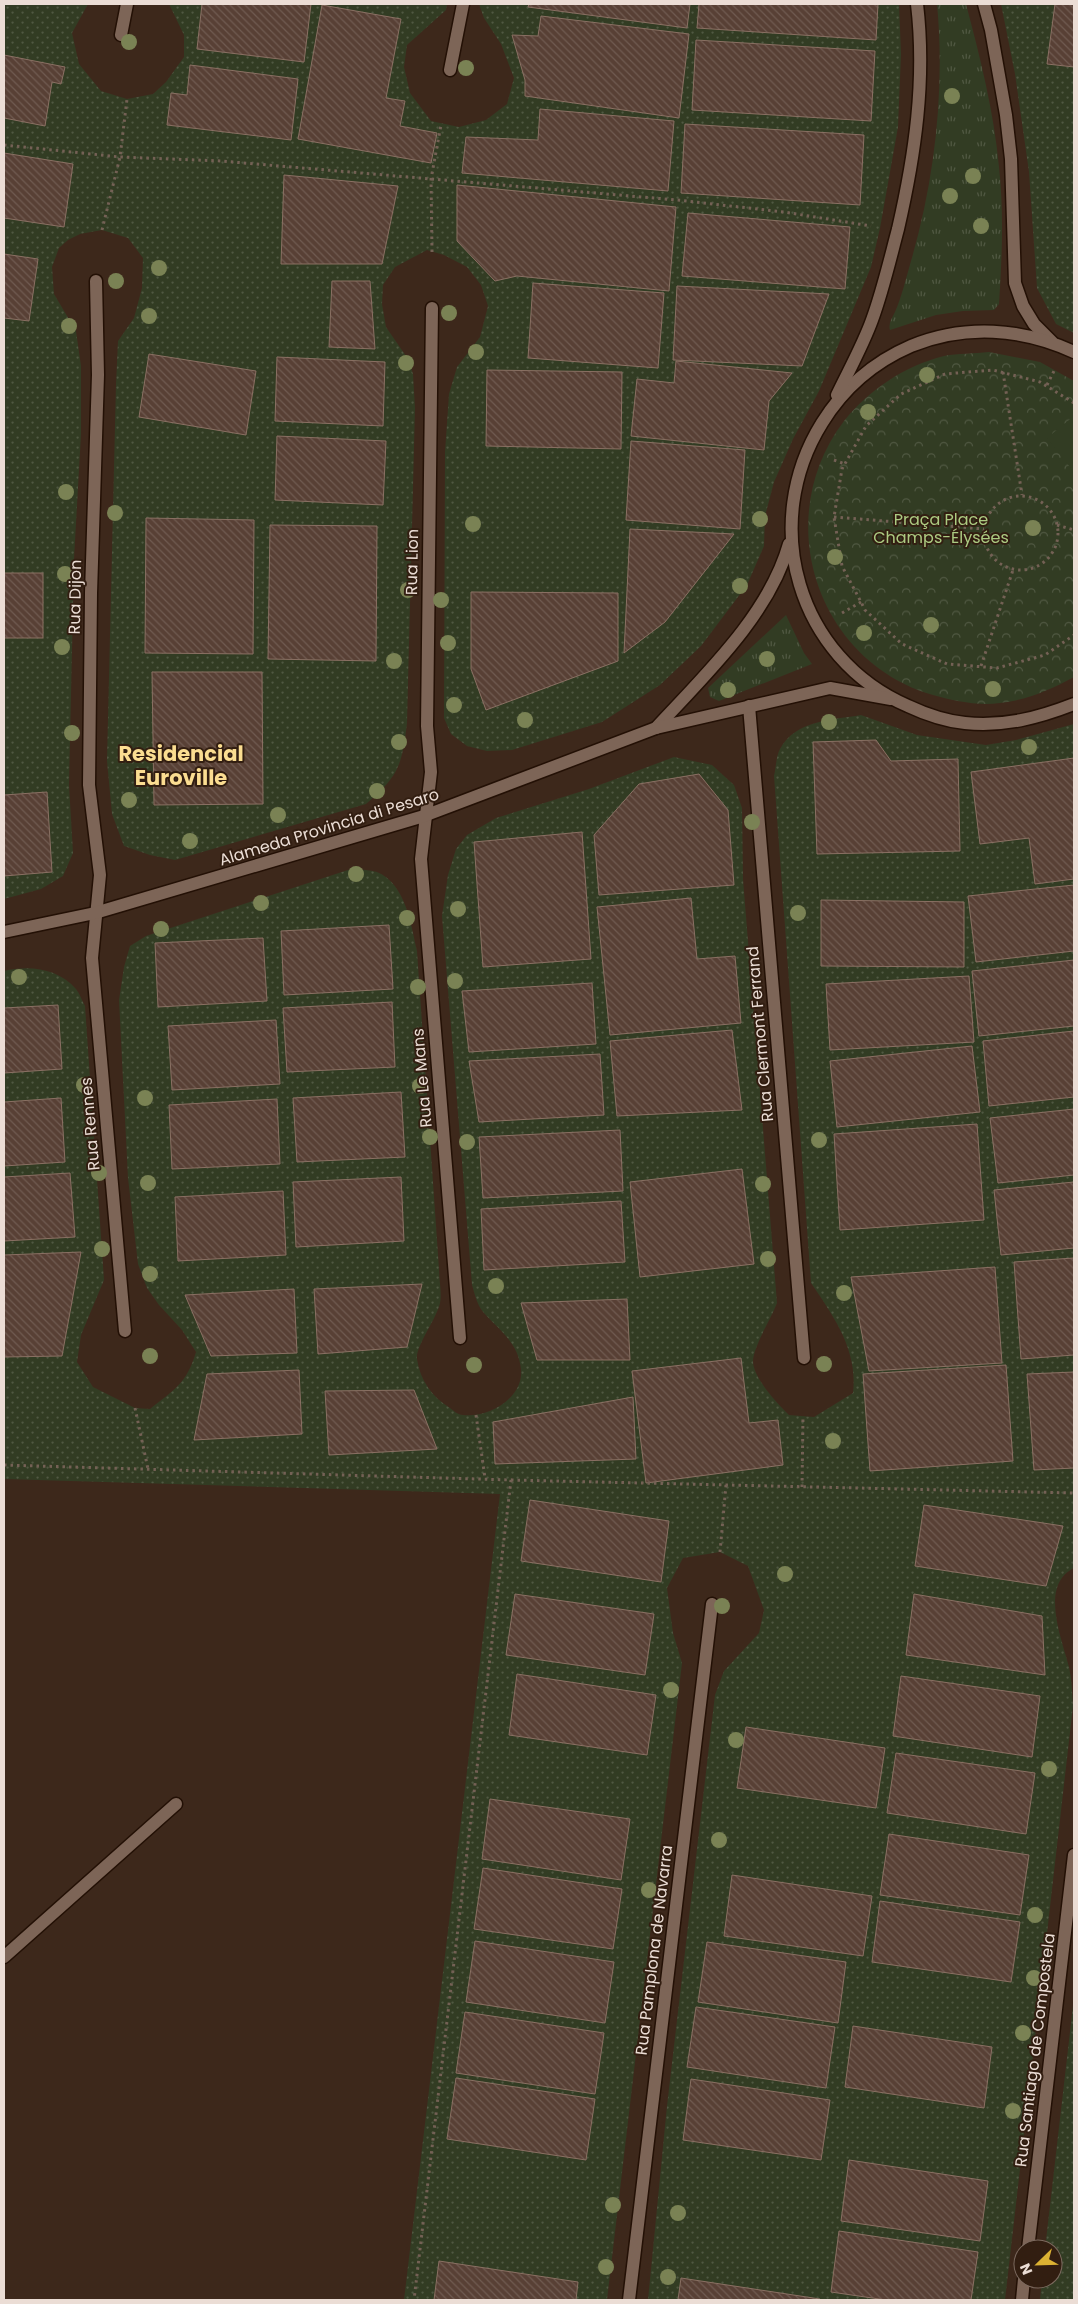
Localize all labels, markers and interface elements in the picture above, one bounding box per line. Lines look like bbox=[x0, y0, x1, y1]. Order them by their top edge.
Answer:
park label: Praça Place Champs-Élysées bbox=[873, 508, 1009, 549]
street label: Rua Lion bbox=[400, 529, 424, 595]
street label: Rua Dijon bbox=[63, 559, 87, 635]
district label: Residencial Euroville bbox=[118, 739, 244, 792]
street label: Alameda Provincia di Pesaro bbox=[216, 783, 442, 871]
street label: Rua Clermont Ferrand bbox=[741, 945, 779, 1123]
street label: Rua Le Mans bbox=[406, 1028, 438, 1128]
street label: Rua Rennes bbox=[74, 1076, 106, 1172]
street label: Rua Pamplona de Navarra bbox=[630, 1844, 678, 2056]
street label: Rua Santiago de Compostela bbox=[1009, 1932, 1061, 2168]
north arrow bbox=[1013, 2239, 1063, 2289]
text: N bbox=[1015, 2260, 1037, 2278]

